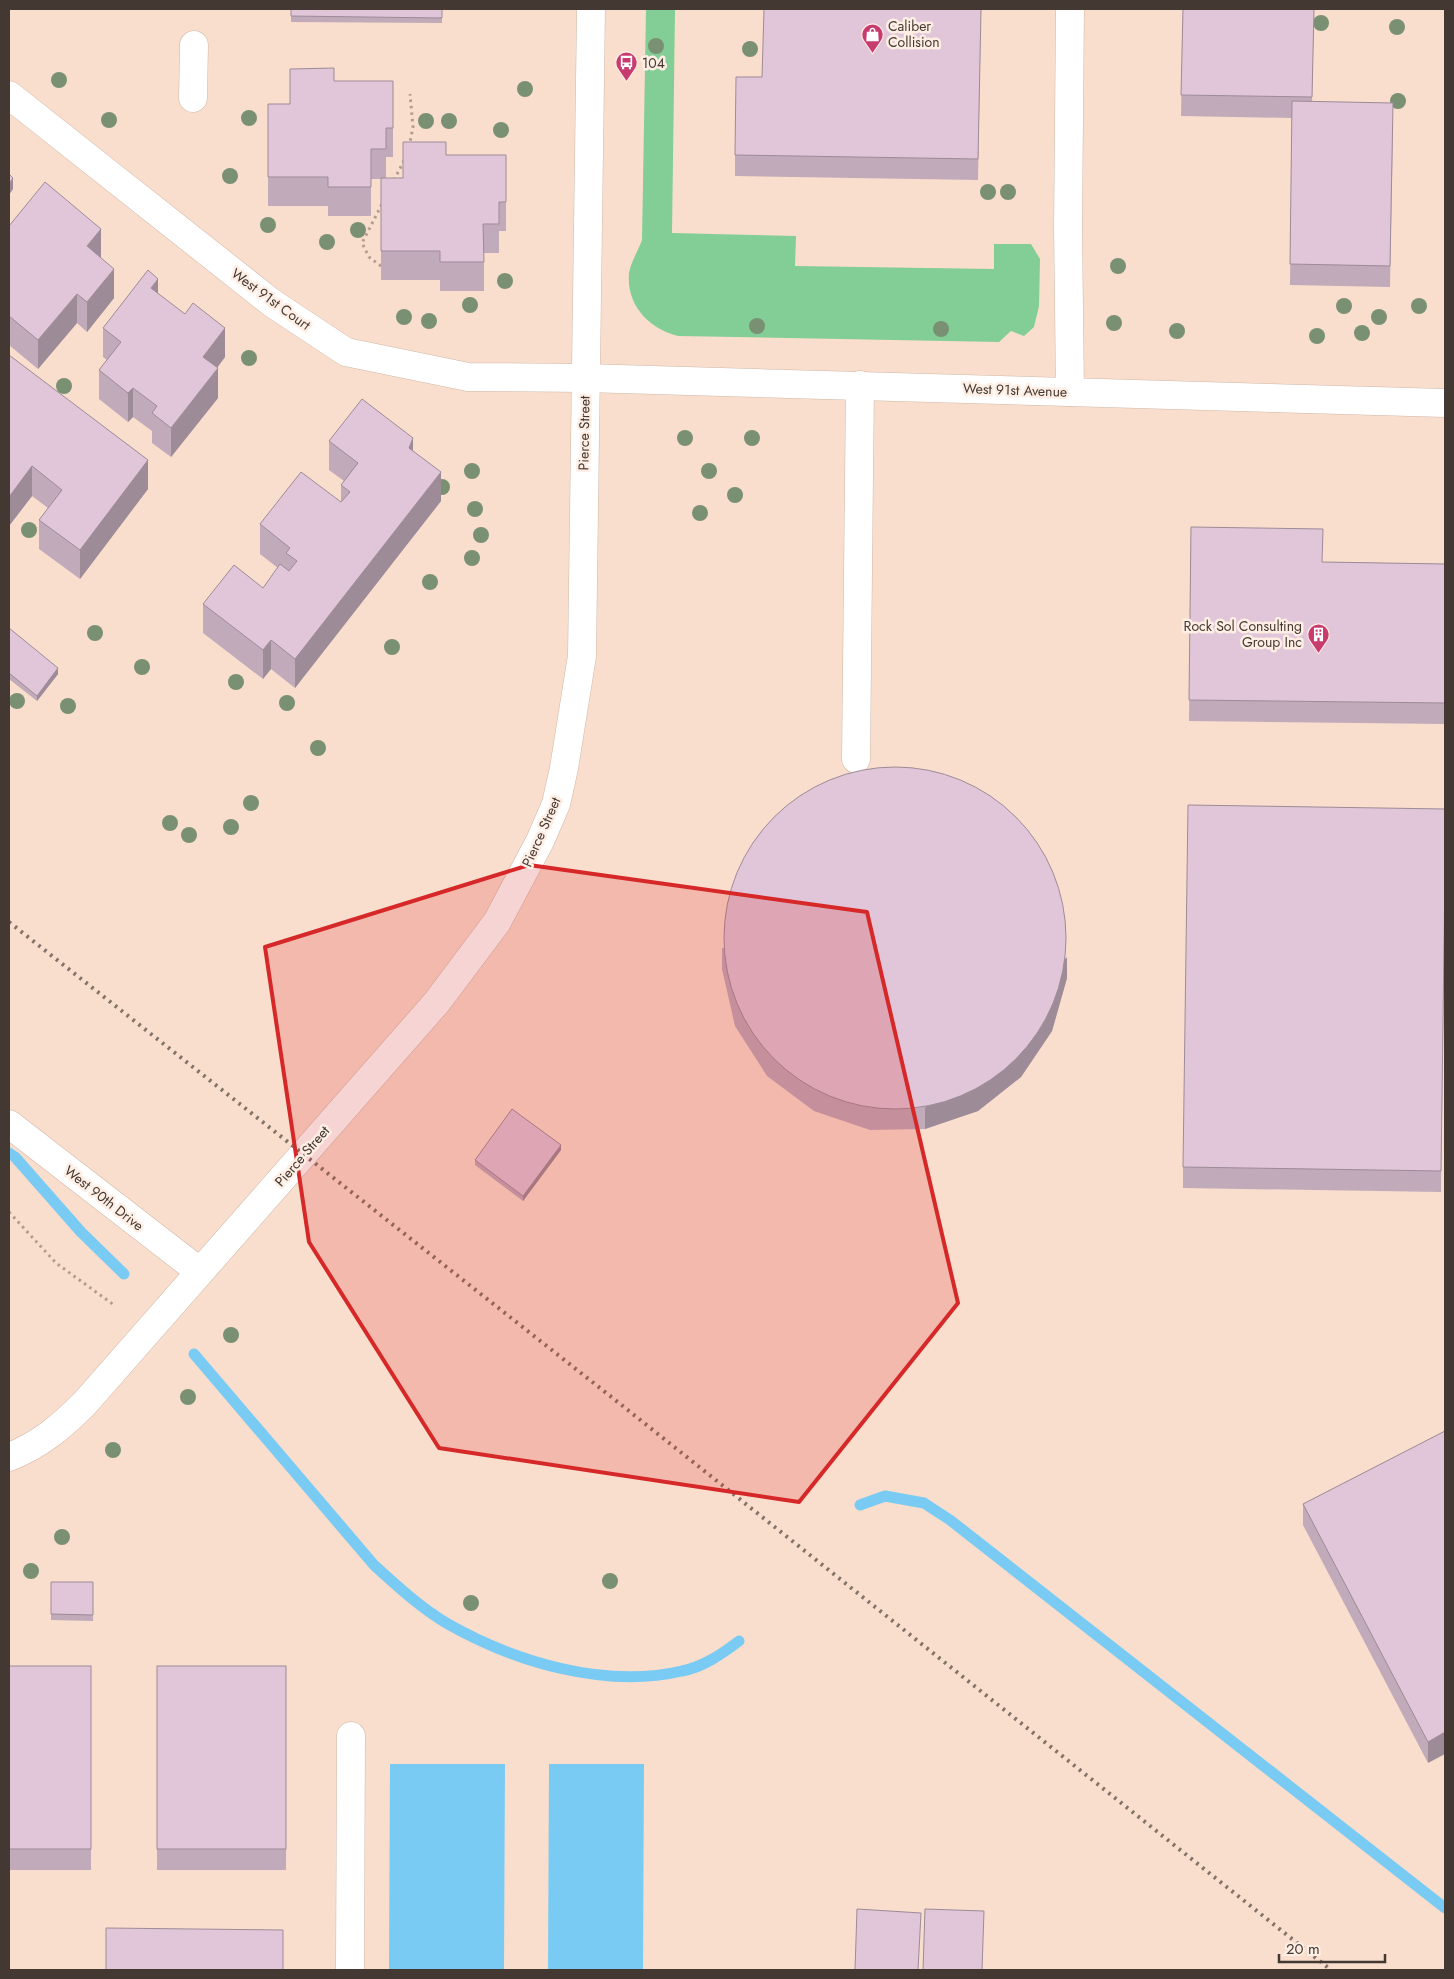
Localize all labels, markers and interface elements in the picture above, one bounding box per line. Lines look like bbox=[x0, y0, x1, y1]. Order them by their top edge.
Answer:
place label: Caliber Collision bbox=[888, 16, 940, 52]
shop icon: Caliber Collision bbox=[860, 22, 884, 53]
bus stop icon: 104 bbox=[614, 51, 638, 82]
place label: 104 bbox=[642, 53, 665, 73]
street label: West 91st Court bbox=[227, 263, 315, 335]
street label: West 91st Avenue bbox=[963, 378, 1067, 402]
street label: Pierce Street bbox=[573, 395, 595, 470]
place label: Rock Sol Consulting Group Inc bbox=[1184, 616, 1302, 652]
building icon: Rock Sol Consulting Group Inc bbox=[1306, 622, 1330, 653]
street label: Pierce Street bbox=[517, 793, 566, 870]
street label: Pierce Street bbox=[270, 1121, 334, 1191]
street label: West 90th Drive bbox=[60, 1161, 148, 1235]
scale bar bbox=[1279, 1932, 1385, 1964]
text: 20 m bbox=[1286, 1938, 1320, 1960]

